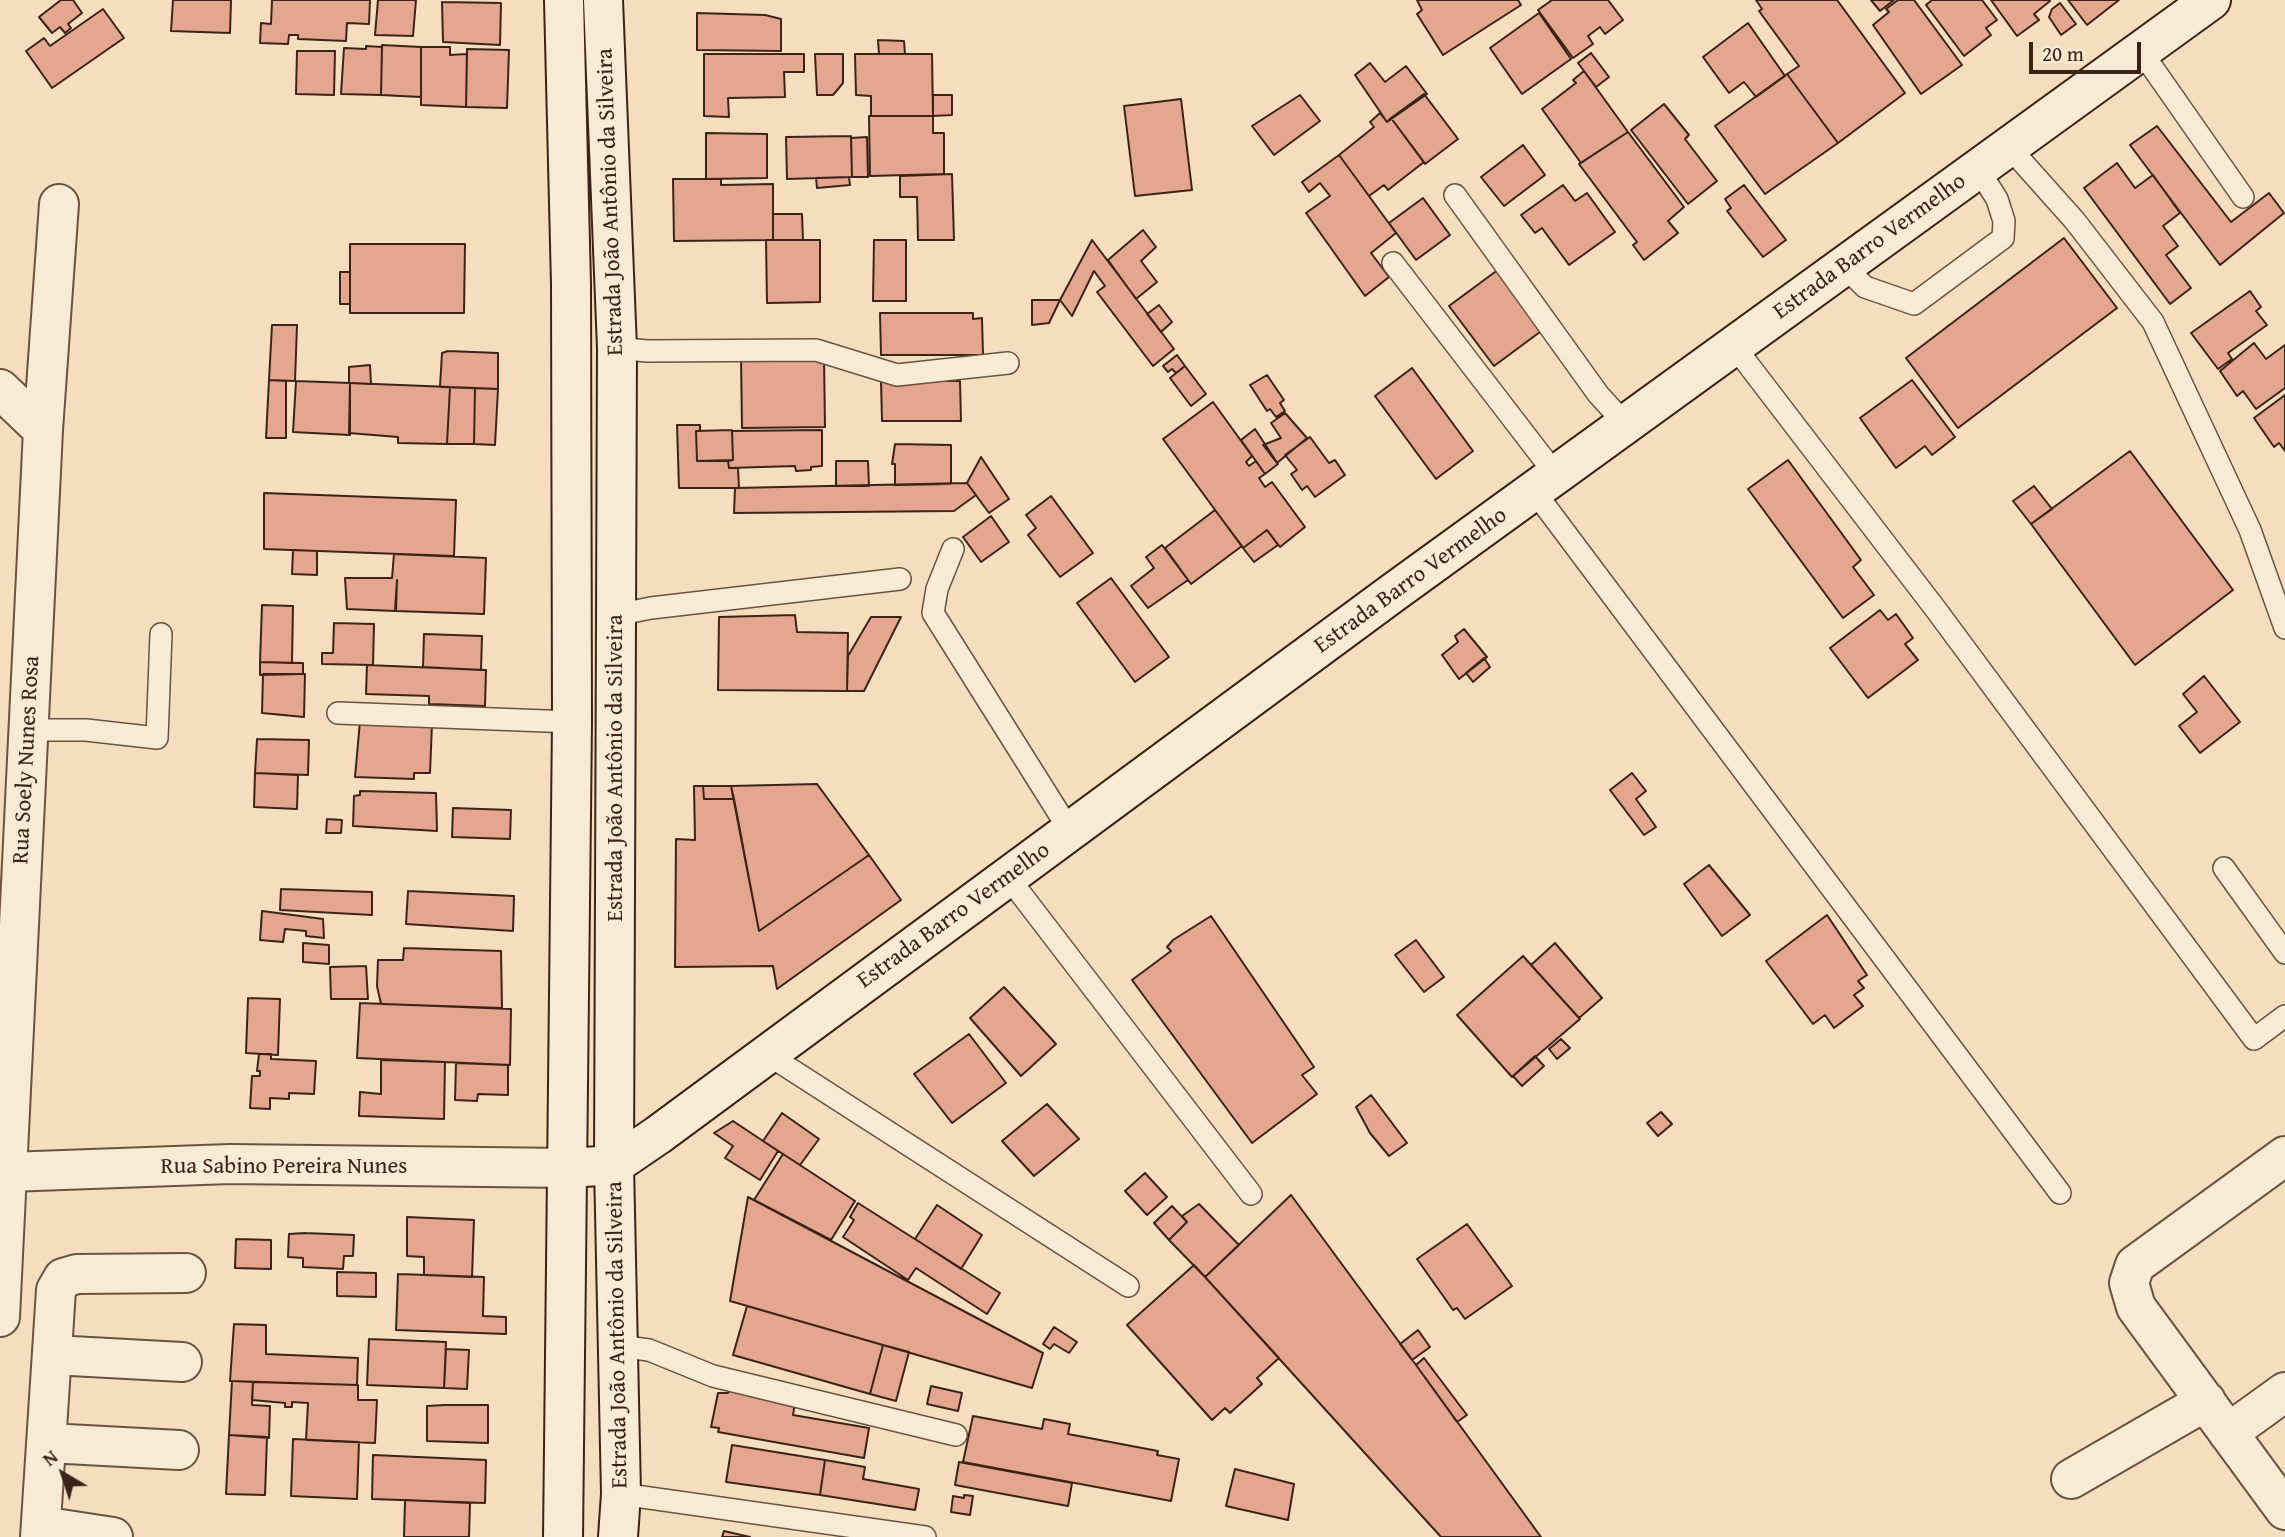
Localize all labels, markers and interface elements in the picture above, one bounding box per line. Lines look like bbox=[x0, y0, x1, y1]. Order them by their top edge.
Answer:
scale bar bbox=[2033, 28, 2145, 72]
text: 20 m bbox=[2042, 38, 2084, 69]
street label: Estrada João Antônio da Silveira bbox=[592, 48, 630, 356]
street label: Estrada Barro Vermelho bbox=[1768, 168, 1972, 326]
street label: Estrada Barro Vermelho bbox=[1309, 502, 1513, 660]
street label: Estrada João Antônio da Silveira bbox=[602, 614, 630, 922]
street label: Rua Soely Nunes Rosa bbox=[8, 655, 46, 865]
street label: Estrada Barro Vermelho bbox=[852, 837, 1056, 995]
street label: Rua Sabino Pereira Nunes bbox=[161, 1153, 407, 1181]
street label: Estrada João Antônio da Silveira bbox=[602, 1181, 634, 1489]
north arrow bbox=[28, 1439, 98, 1509]
text: N bbox=[36, 1443, 64, 1473]

